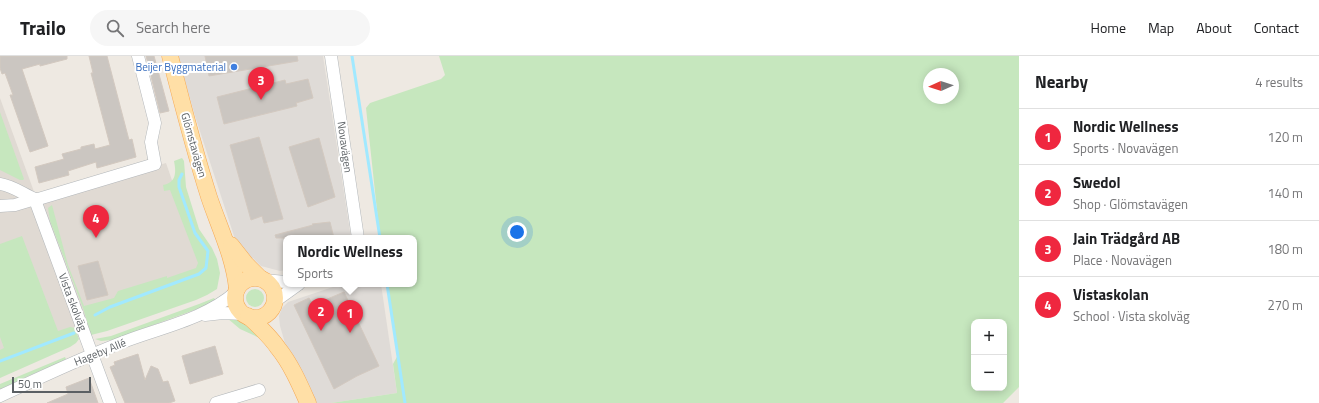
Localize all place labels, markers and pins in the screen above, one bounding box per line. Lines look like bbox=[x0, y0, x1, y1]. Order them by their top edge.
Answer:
place label: Beijer Byggmaterial bbox=[135, 59, 226, 75]
marker: Beijer Byggmaterial bbox=[229, 62, 239, 72]
pin: 3 bbox=[248, 67, 274, 100]
pin: 4 bbox=[83, 205, 109, 238]
pin: 2 bbox=[308, 298, 334, 331]
pin: 1 bbox=[337, 300, 363, 333]

